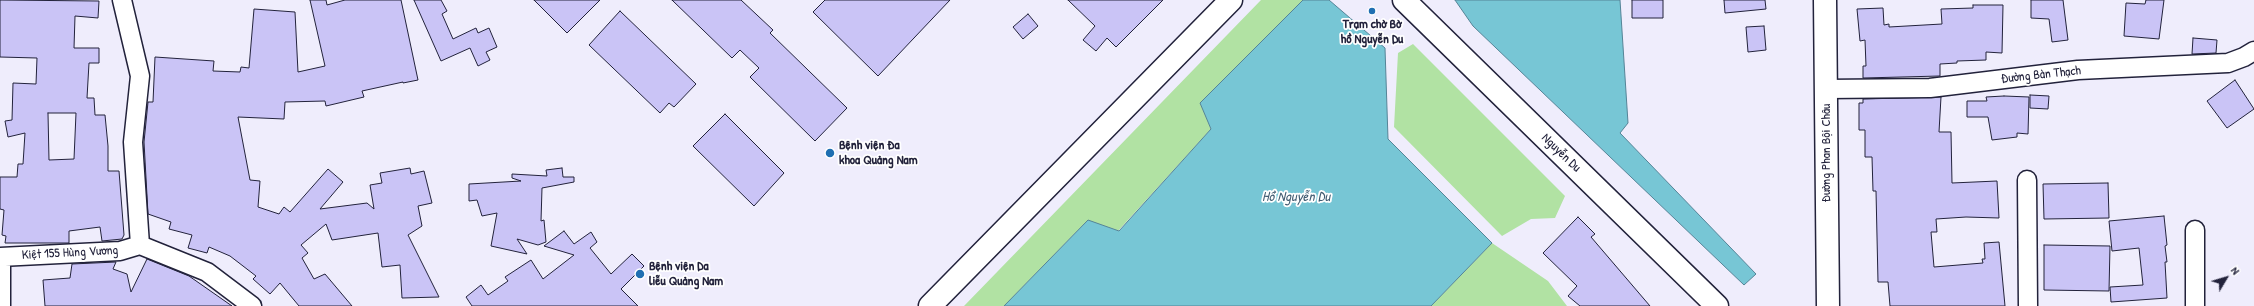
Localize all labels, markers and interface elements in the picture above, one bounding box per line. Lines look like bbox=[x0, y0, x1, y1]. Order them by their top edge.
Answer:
marker: Trạm chờ Bờ hồ Nguyễn Du bbox=[1367, 6, 1377, 16]
place label: Trạm chờ Bờ hồ Nguyễn Du bbox=[1341, 17, 1403, 48]
street label: Đường Bàn Thạch bbox=[2000, 63, 2082, 87]
street label: Đường Phan Bội Châu bbox=[1819, 104, 1835, 202]
street label: Nguyễn Du bbox=[1538, 130, 1584, 176]
place label: Bệnh viện Đa khoa Quảng Nam bbox=[839, 138, 917, 169]
marker: Bệnh viện Đa khoa Quảng Nam bbox=[824, 147, 836, 159]
water label: Hồ Nguyễn Du bbox=[1262, 189, 1330, 205]
street label: Kiệt 155 Hùng Vương bbox=[21, 243, 119, 263]
north arrow bbox=[2206, 258, 2246, 298]
place label: Bệnh viện Da liễu Quảng Nam bbox=[649, 259, 723, 290]
text: N bbox=[2228, 264, 2243, 277]
marker: Bệnh viện Da liễu Quảng Nam bbox=[634, 268, 646, 280]

